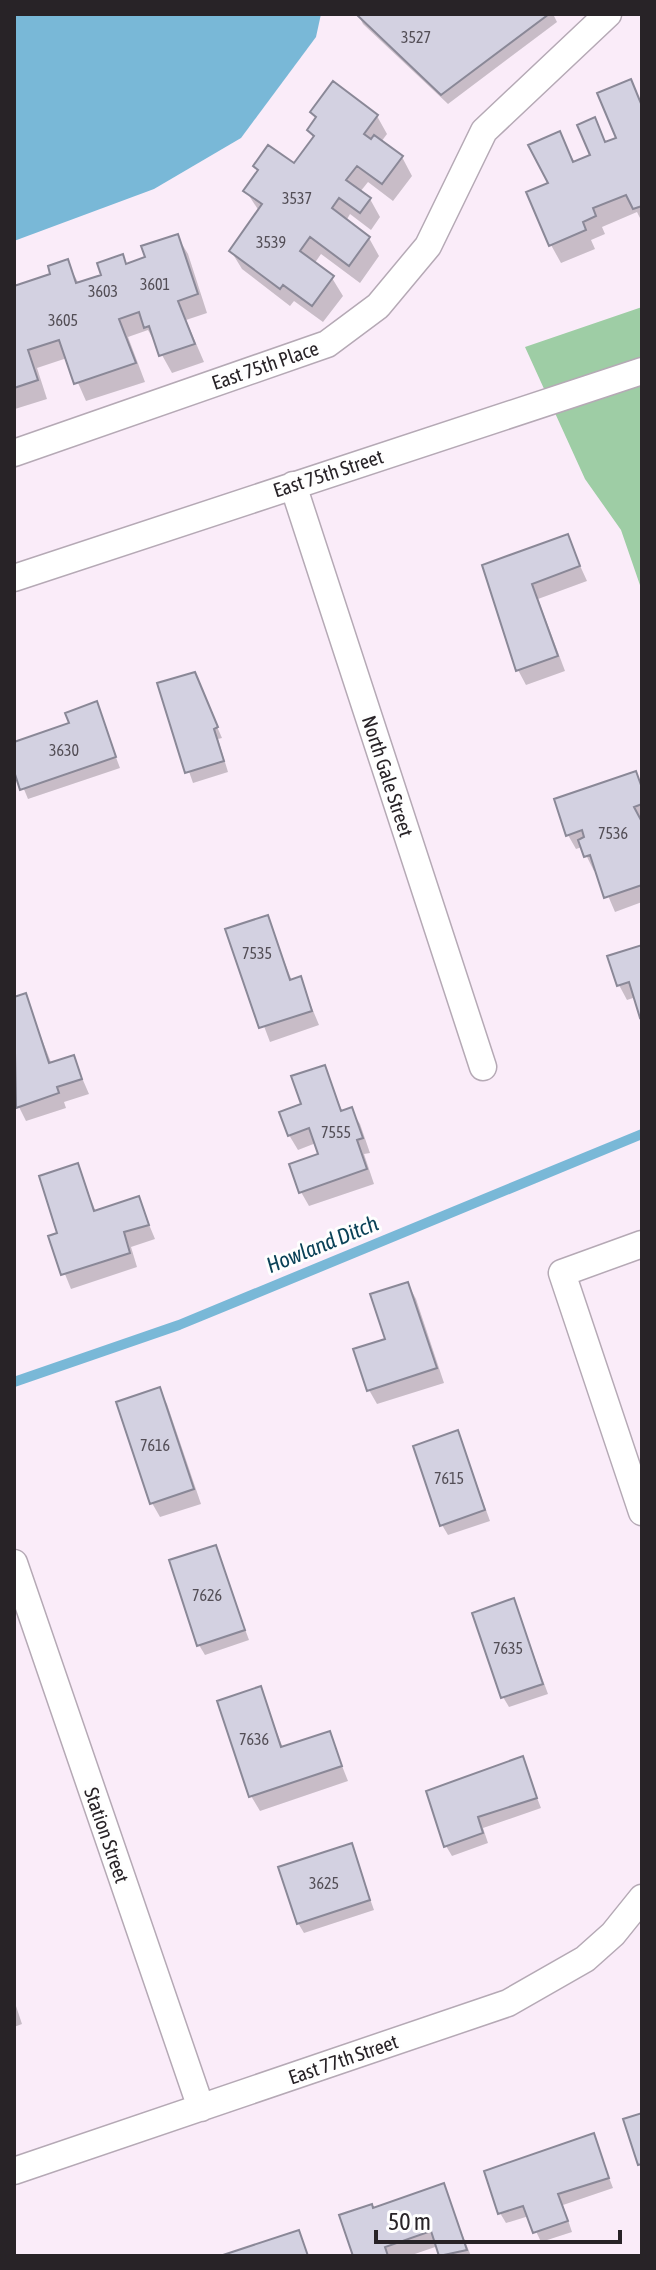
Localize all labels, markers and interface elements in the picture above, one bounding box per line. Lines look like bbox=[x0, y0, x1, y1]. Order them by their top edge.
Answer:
house number: 3527 bbox=[401, 28, 431, 46]
house number: 3537 bbox=[282, 189, 312, 207]
house number: 3539 bbox=[256, 233, 286, 251]
house number: 3601 bbox=[140, 275, 170, 293]
house number: 3603 bbox=[88, 282, 118, 300]
house number: 3605 bbox=[48, 311, 78, 329]
street label: East 75th Place bbox=[209, 336, 321, 394]
street label: East 75th Street bbox=[270, 444, 386, 502]
street label: North Gale Street bbox=[358, 713, 418, 840]
house number: 3630 bbox=[49, 741, 79, 759]
house number: 7536 bbox=[598, 824, 628, 842]
house number: 7535 bbox=[242, 944, 272, 962]
house number: 7555 bbox=[321, 1123, 351, 1141]
water label: Howland Ditch bbox=[262, 1210, 382, 1278]
house number: 7616 bbox=[140, 1436, 170, 1454]
house number: 7615 bbox=[434, 1469, 464, 1487]
house number: 7626 bbox=[192, 1586, 222, 1604]
house number: 7635 bbox=[493, 1639, 523, 1657]
house number: 7636 bbox=[239, 1730, 269, 1748]
street label: Station Street bbox=[80, 1784, 134, 1886]
house number: 3625 bbox=[309, 1874, 339, 1892]
street label: East 77th Street bbox=[285, 2029, 401, 2088]
scale bar bbox=[376, 2194, 620, 2244]
text: 50 m bbox=[388, 2208, 431, 2235]

